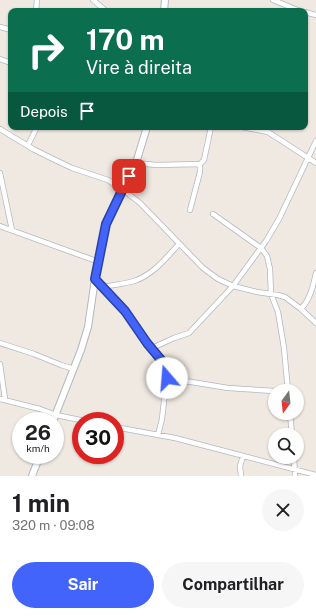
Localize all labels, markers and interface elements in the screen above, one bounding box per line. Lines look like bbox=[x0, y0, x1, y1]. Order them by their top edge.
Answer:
text: 170 m bbox=[86, 23, 165, 56]
icon: right bbox=[20, 24, 72, 76]
text: Vire à direita bbox=[86, 57, 192, 78]
icon: arrive bbox=[76, 100, 98, 122]
text: Depois bbox=[20, 103, 68, 120]
pin bbox=[112, 159, 146, 193]
icon: arrive bbox=[118, 165, 140, 187]
position arrow bbox=[146, 357, 188, 399]
north arrow bbox=[268, 384, 304, 420]
map controls bbox=[268, 384, 304, 464]
speed limit sign: 30 bbox=[72, 412, 124, 464]
text: 26 bbox=[25, 421, 51, 445]
button: search bbox=[268, 428, 304, 464]
text: km/h bbox=[26, 442, 50, 454]
text: 1 min bbox=[12, 489, 70, 517]
button: close bbox=[262, 489, 304, 531]
text: 320 m · 09:08 bbox=[12, 518, 95, 533]
button: Sair bbox=[12, 562, 154, 608]
button: Compartilhar bbox=[162, 562, 304, 608]

